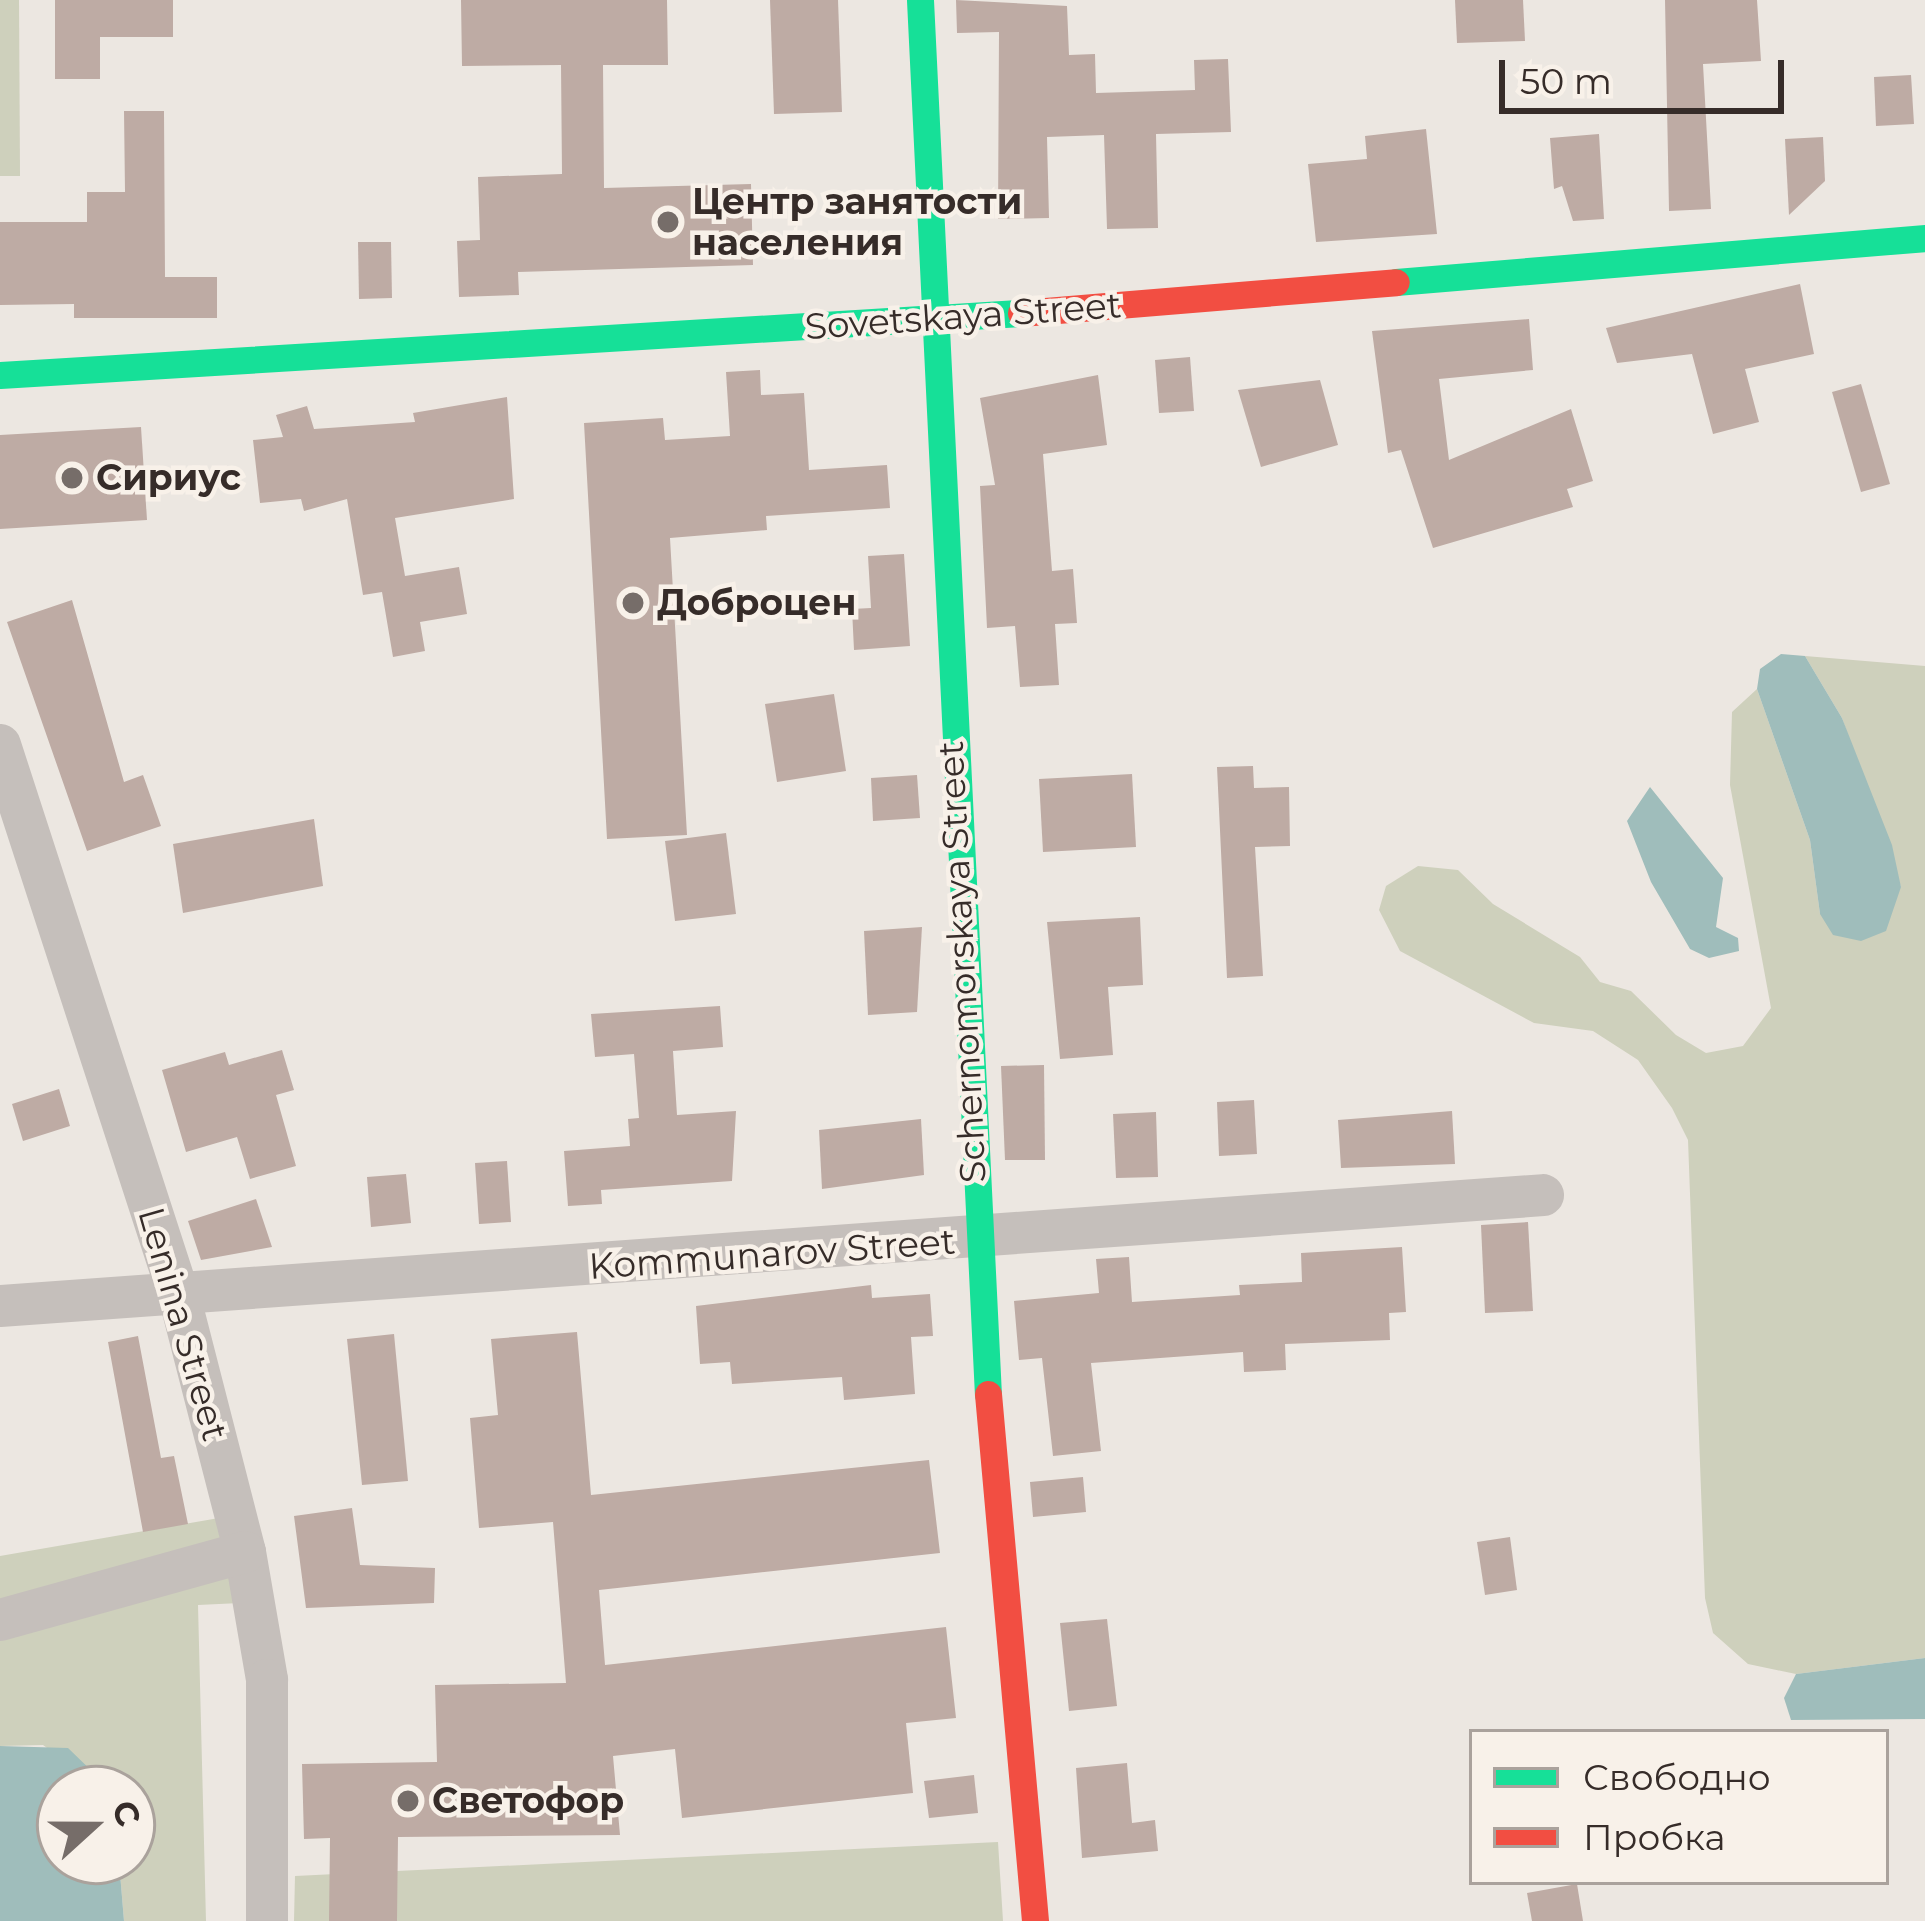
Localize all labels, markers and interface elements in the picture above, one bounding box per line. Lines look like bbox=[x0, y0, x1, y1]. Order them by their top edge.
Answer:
scale bar bbox=[1505, 36, 1790, 110]
text: 50 m bbox=[1520, 59, 1612, 103]
place label: Центр занятости населения bbox=[692, 179, 1022, 264]
marker: Центр занятости населения bbox=[655, 209, 681, 235]
street label: Sovetskaya Street bbox=[803, 283, 1123, 349]
place label: Сириус bbox=[96, 456, 241, 500]
marker: Сириус bbox=[59, 465, 85, 491]
place label: Доброцен bbox=[657, 581, 856, 625]
marker: Доброцен bbox=[620, 590, 646, 616]
street label: Sсhernomorskaya Street bbox=[929, 740, 995, 1184]
street label: Lenina Street bbox=[129, 1202, 237, 1446]
street label: Kommunarov Street bbox=[587, 1220, 957, 1288]
legend bbox=[1469, 1729, 1889, 1885]
text: Свободно bbox=[1583, 1755, 1771, 1799]
north arrow bbox=[36, 1765, 156, 1885]
place label: Светофор bbox=[432, 1779, 624, 1823]
marker: Светофор bbox=[395, 1788, 421, 1814]
text: С bbox=[104, 1795, 150, 1832]
text: Пробка bbox=[1583, 1815, 1726, 1859]

